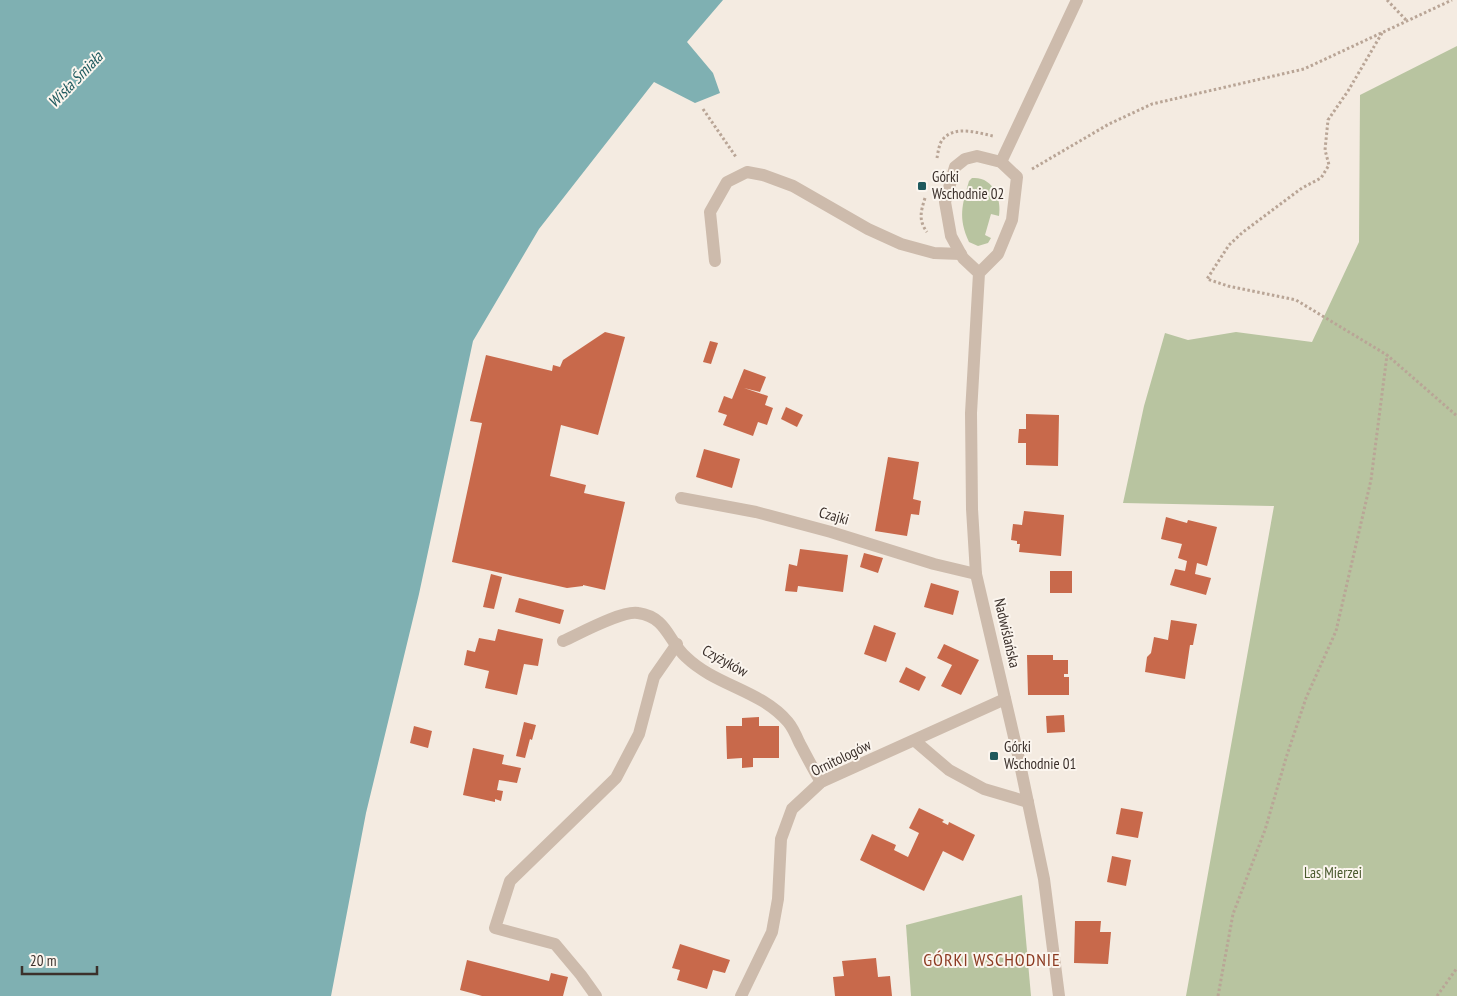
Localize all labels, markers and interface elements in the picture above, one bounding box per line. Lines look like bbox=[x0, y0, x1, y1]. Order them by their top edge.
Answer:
water label: Wisła Śmiała bbox=[43, 46, 108, 111]
place label: Górki Wschodnie 02 bbox=[932, 167, 1004, 203]
marker: Górki Wschodnie 02 bbox=[916, 180, 928, 192]
street label: Czajki bbox=[817, 502, 851, 529]
street label: Nadwiślańska bbox=[990, 596, 1025, 669]
street label: Czyżyków bbox=[699, 640, 752, 681]
street label: Ornitologów bbox=[808, 735, 874, 780]
place label: Górki Wschodnie 01 bbox=[1004, 737, 1076, 773]
marker: Górki Wschodnie 01 bbox=[988, 750, 1000, 762]
park label: Las Mierzei bbox=[1304, 863, 1362, 882]
scale bar bbox=[22, 944, 98, 976]
district label: GÓRKI WSCHODNIE bbox=[923, 948, 1061, 971]
text: 20 m bbox=[30, 951, 56, 970]

